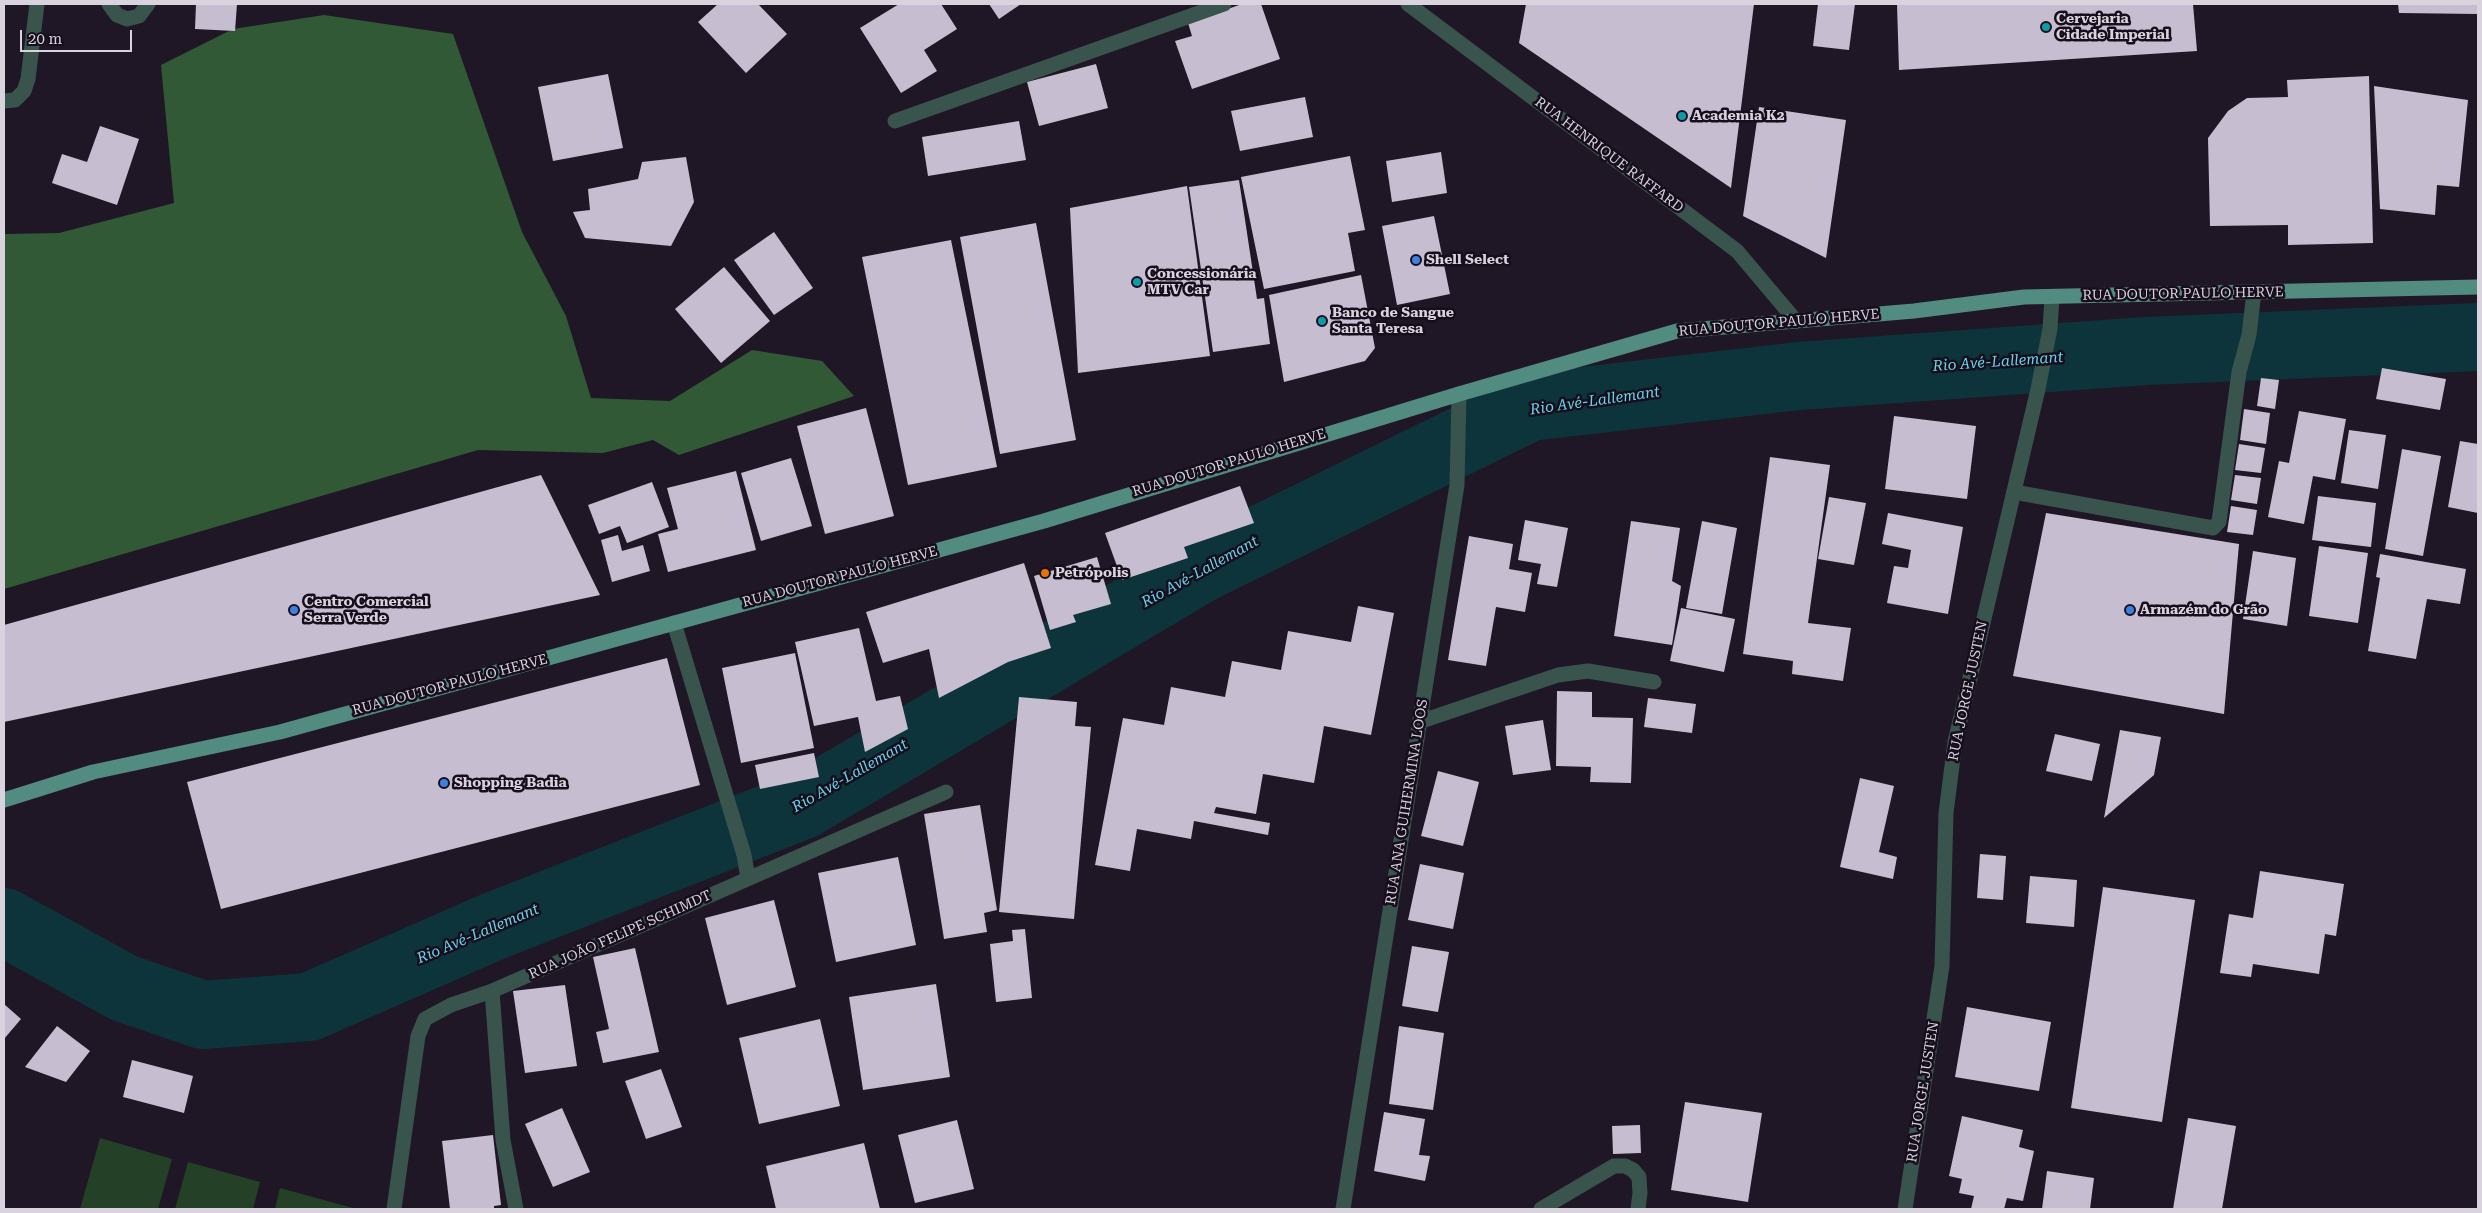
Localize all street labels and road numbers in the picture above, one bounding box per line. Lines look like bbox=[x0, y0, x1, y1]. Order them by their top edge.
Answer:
street label: RUA HENRIQUE RAFFARD bbox=[1531, 94, 1687, 216]
street label: RUA DOUTOR PAULO HERVE bbox=[2082, 284, 2284, 304]
street label: RUA DOUTOR PAULO HERVE bbox=[1678, 306, 1880, 340]
street label: RUA DOUTOR PAULO HERVE bbox=[1130, 426, 1328, 500]
street label: RUA DOUTOR PAULO HERVE bbox=[741, 543, 939, 611]
street label: RUA JORGE JUSTEN bbox=[1945, 620, 1991, 762]
street label: RUA DOUTOR PAULO HERVE bbox=[351, 651, 549, 719]
street label: RUA ANA GUIHERMINA LOOS bbox=[1382, 698, 1432, 906]
street label: RUA JOÃO FELIPE SCHIMDT bbox=[526, 887, 714, 983]
street label: RUA JORGE JUSTEN bbox=[1904, 1020, 1942, 1164]

